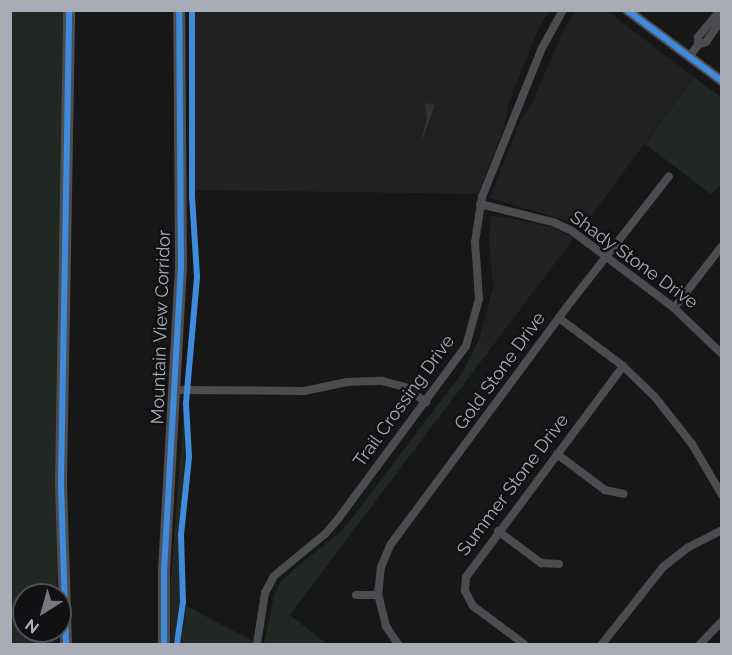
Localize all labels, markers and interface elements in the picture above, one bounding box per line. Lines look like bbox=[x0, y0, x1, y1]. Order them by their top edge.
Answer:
street label: Shady Stone Drive bbox=[566, 206, 702, 314]
street label: Mountain View Corridor bbox=[147, 229, 175, 425]
street label: Gold Stone Drive bbox=[450, 308, 550, 434]
street label: Trail Crossing Drive bbox=[349, 331, 459, 471]
street label: Summer Stone Drive bbox=[453, 410, 573, 560]
north arrow bbox=[12, 583, 72, 643]
text: N bbox=[21, 615, 43, 637]

